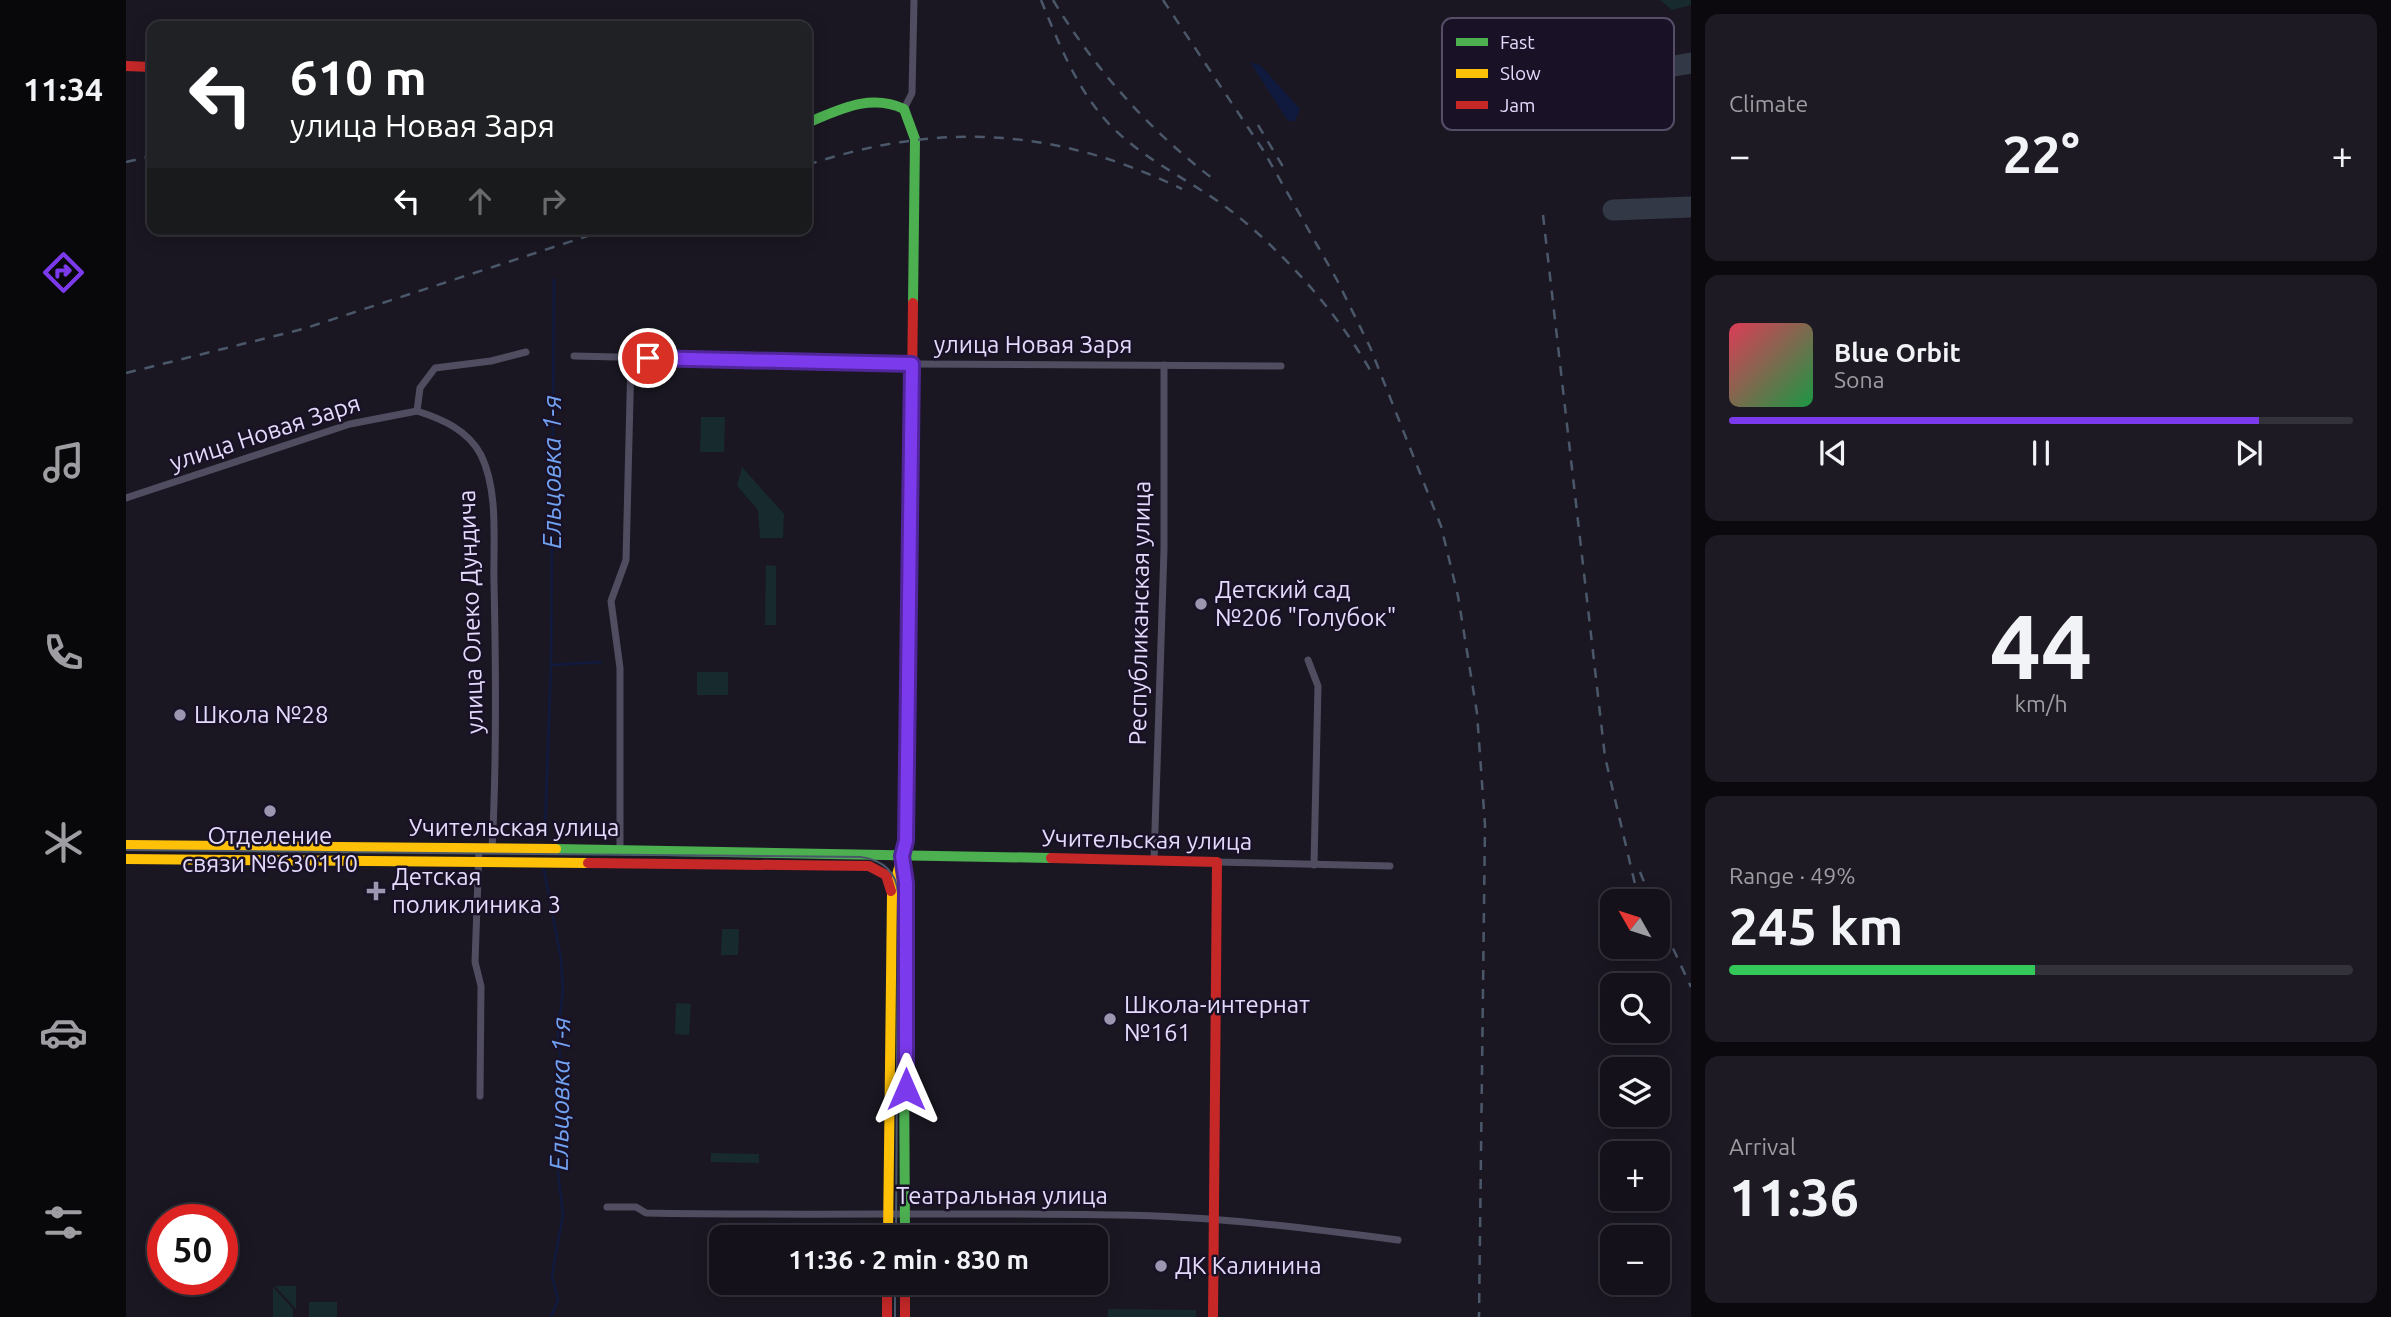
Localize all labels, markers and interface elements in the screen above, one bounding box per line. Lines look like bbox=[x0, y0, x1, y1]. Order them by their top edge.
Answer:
legend bbox=[1442, 18, 1674, 130]
text: Fast bbox=[1500, 31, 1535, 53]
icon: left bbox=[175, 49, 266, 140]
text: 610 m bbox=[290, 49, 427, 104]
text: Slow bbox=[1500, 62, 1541, 84]
text: 11:34 bbox=[23, 71, 103, 107]
text: Climate bbox=[1729, 91, 1808, 116]
text: Jam bbox=[1500, 94, 1536, 116]
text: улица Новая Заря bbox=[290, 107, 555, 143]
text: 22° bbox=[2002, 125, 2080, 183]
text: − bbox=[1729, 134, 1750, 176]
text: + bbox=[2332, 134, 2353, 176]
icon: left bbox=[388, 182, 426, 220]
icon: ahead bbox=[461, 182, 499, 220]
icon: right bbox=[534, 182, 572, 220]
icon: directions bbox=[39, 248, 88, 297]
pin bbox=[618, 328, 678, 388]
street label: улица Новая Заря bbox=[934, 331, 1132, 358]
text: Blue Orbit bbox=[1834, 338, 1961, 367]
icon: arrive bbox=[629, 339, 667, 377]
text: Sona bbox=[1834, 367, 1884, 392]
street label: улица Новая Заря bbox=[166, 389, 364, 476]
water label: Ельцовка 1-я bbox=[537, 395, 566, 549]
icon: previous bbox=[1814, 434, 1852, 472]
icon: pause bbox=[2022, 434, 2060, 472]
icon: next bbox=[2230, 434, 2268, 472]
icon: music bbox=[39, 438, 88, 487]
street label: Республиканская улица bbox=[1124, 480, 1155, 745]
street label: улица Олеко Дундича bbox=[453, 489, 488, 735]
place label: Детский сад №206 "Голубок" bbox=[1215, 576, 1396, 631]
text: 44 bbox=[1990, 594, 2092, 696]
marker: Детский сад №206 "Голубок" bbox=[1193, 596, 1209, 612]
icon: phone bbox=[39, 628, 88, 677]
text: km/h bbox=[2014, 691, 2068, 716]
place label: Школа №28 bbox=[194, 701, 329, 728]
marker: Школа №28 bbox=[172, 707, 188, 723]
marker: Отделение связи №630110 bbox=[262, 803, 278, 819]
street label: Учительская улица bbox=[409, 814, 619, 841]
icon: climate bbox=[39, 818, 88, 867]
place label: Отделение связи №630110 bbox=[182, 822, 358, 877]
street label: Учительская улица bbox=[1041, 824, 1253, 855]
place label: Детская поликлиника 3 bbox=[392, 863, 561, 918]
text: Range · 49% bbox=[1729, 863, 1856, 888]
marker: Детская поликлиника 3 bbox=[366, 881, 386, 901]
north arrow bbox=[1600, 889, 1670, 959]
map controls bbox=[1600, 889, 1670, 1295]
text: 245 km bbox=[1729, 897, 1903, 955]
button: search bbox=[1600, 973, 1670, 1043]
place label: Школа-интернат №161 bbox=[1124, 991, 1310, 1046]
icon: car bbox=[39, 1008, 88, 1057]
marker: Школа-интернат №161 bbox=[1102, 1011, 1118, 1027]
water label: Ельцовка 1-я bbox=[544, 1017, 575, 1171]
position arrow bbox=[869, 1052, 943, 1126]
button: layers bbox=[1600, 1057, 1670, 1127]
text: Arrival bbox=[1729, 1134, 1796, 1159]
button: + bbox=[1600, 1141, 1670, 1211]
text: 11:36 bbox=[1729, 1168, 1859, 1226]
street label: Театральная улица bbox=[896, 1182, 1108, 1209]
icon: filters bbox=[39, 1198, 88, 1247]
speed limit sign: 50 bbox=[147, 1204, 238, 1295]
button: − bbox=[1600, 1225, 1670, 1295]
text: 11:36 · 2 min · 830 m bbox=[788, 1245, 1029, 1274]
place label: ДК Калинина bbox=[1175, 1252, 1322, 1279]
marker: ДК Калинина bbox=[1153, 1258, 1169, 1274]

